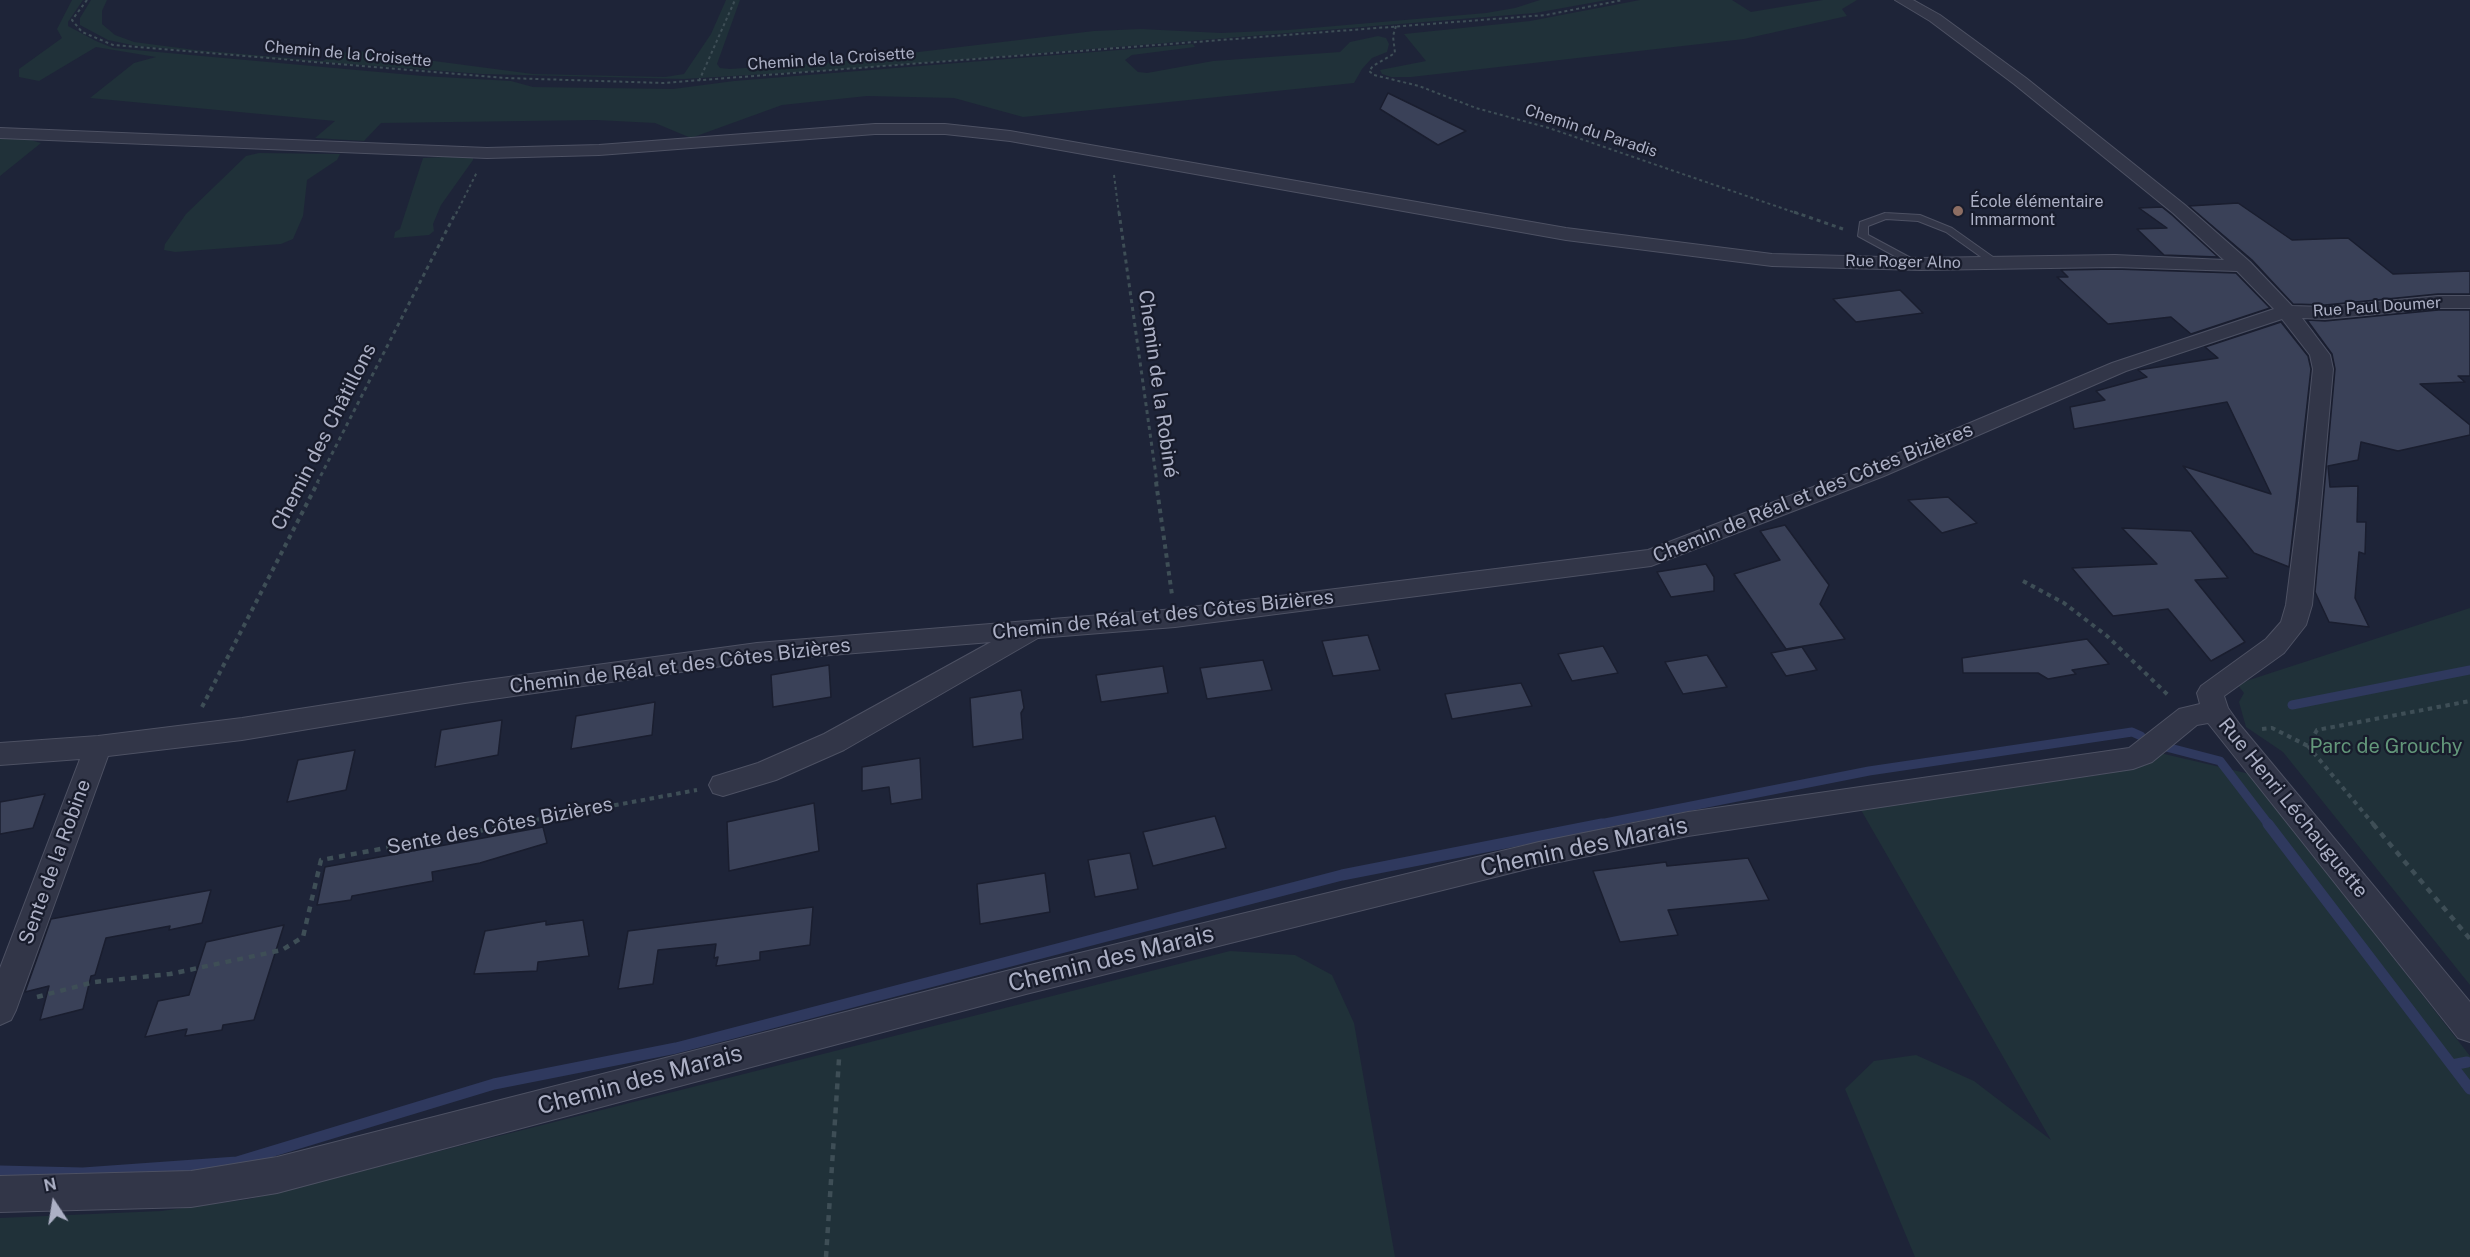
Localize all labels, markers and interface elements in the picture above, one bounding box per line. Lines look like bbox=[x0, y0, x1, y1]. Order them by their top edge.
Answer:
street label: Chemin de la Croisette bbox=[264, 37, 432, 71]
street label: Chemin de la Croisette bbox=[747, 44, 915, 74]
street label: Chemin du Paradis bbox=[1522, 100, 1660, 162]
place label: École élémentaire Immarmont bbox=[1970, 192, 2104, 230]
marker: École élémentaire Immarmont bbox=[1951, 204, 1965, 218]
street label: Rue Roger Alno bbox=[1845, 251, 1961, 273]
street label: Chemin de la Robiné bbox=[1133, 288, 1183, 480]
street label: Rue Paul Doumer bbox=[2312, 293, 2442, 321]
street label: Chemin des Châtillons bbox=[266, 340, 382, 534]
street label: Chemin de Réal et des Côtes Bizières bbox=[1649, 418, 1977, 568]
street label: Chemin de Réal et des Côtes Bizières bbox=[991, 585, 1335, 645]
street label: Chemin de Réal et des Côtes Bizières bbox=[508, 633, 852, 699]
street label: Rue Henri Léchauguette bbox=[2213, 713, 2373, 903]
park label: Parc de Grouchy bbox=[2310, 735, 2462, 759]
street label: Sente de la Robine bbox=[14, 776, 96, 948]
street label: Sente des Côtes Bizières bbox=[385, 792, 615, 860]
street label: Chemin des Marais bbox=[1478, 811, 1690, 883]
street label: Chemin des Marais bbox=[1005, 919, 1217, 999]
street label: Chemin des Marais bbox=[534, 1039, 746, 1121]
north arrow bbox=[24, 1173, 84, 1233]
text: N bbox=[42, 1174, 58, 1195]

